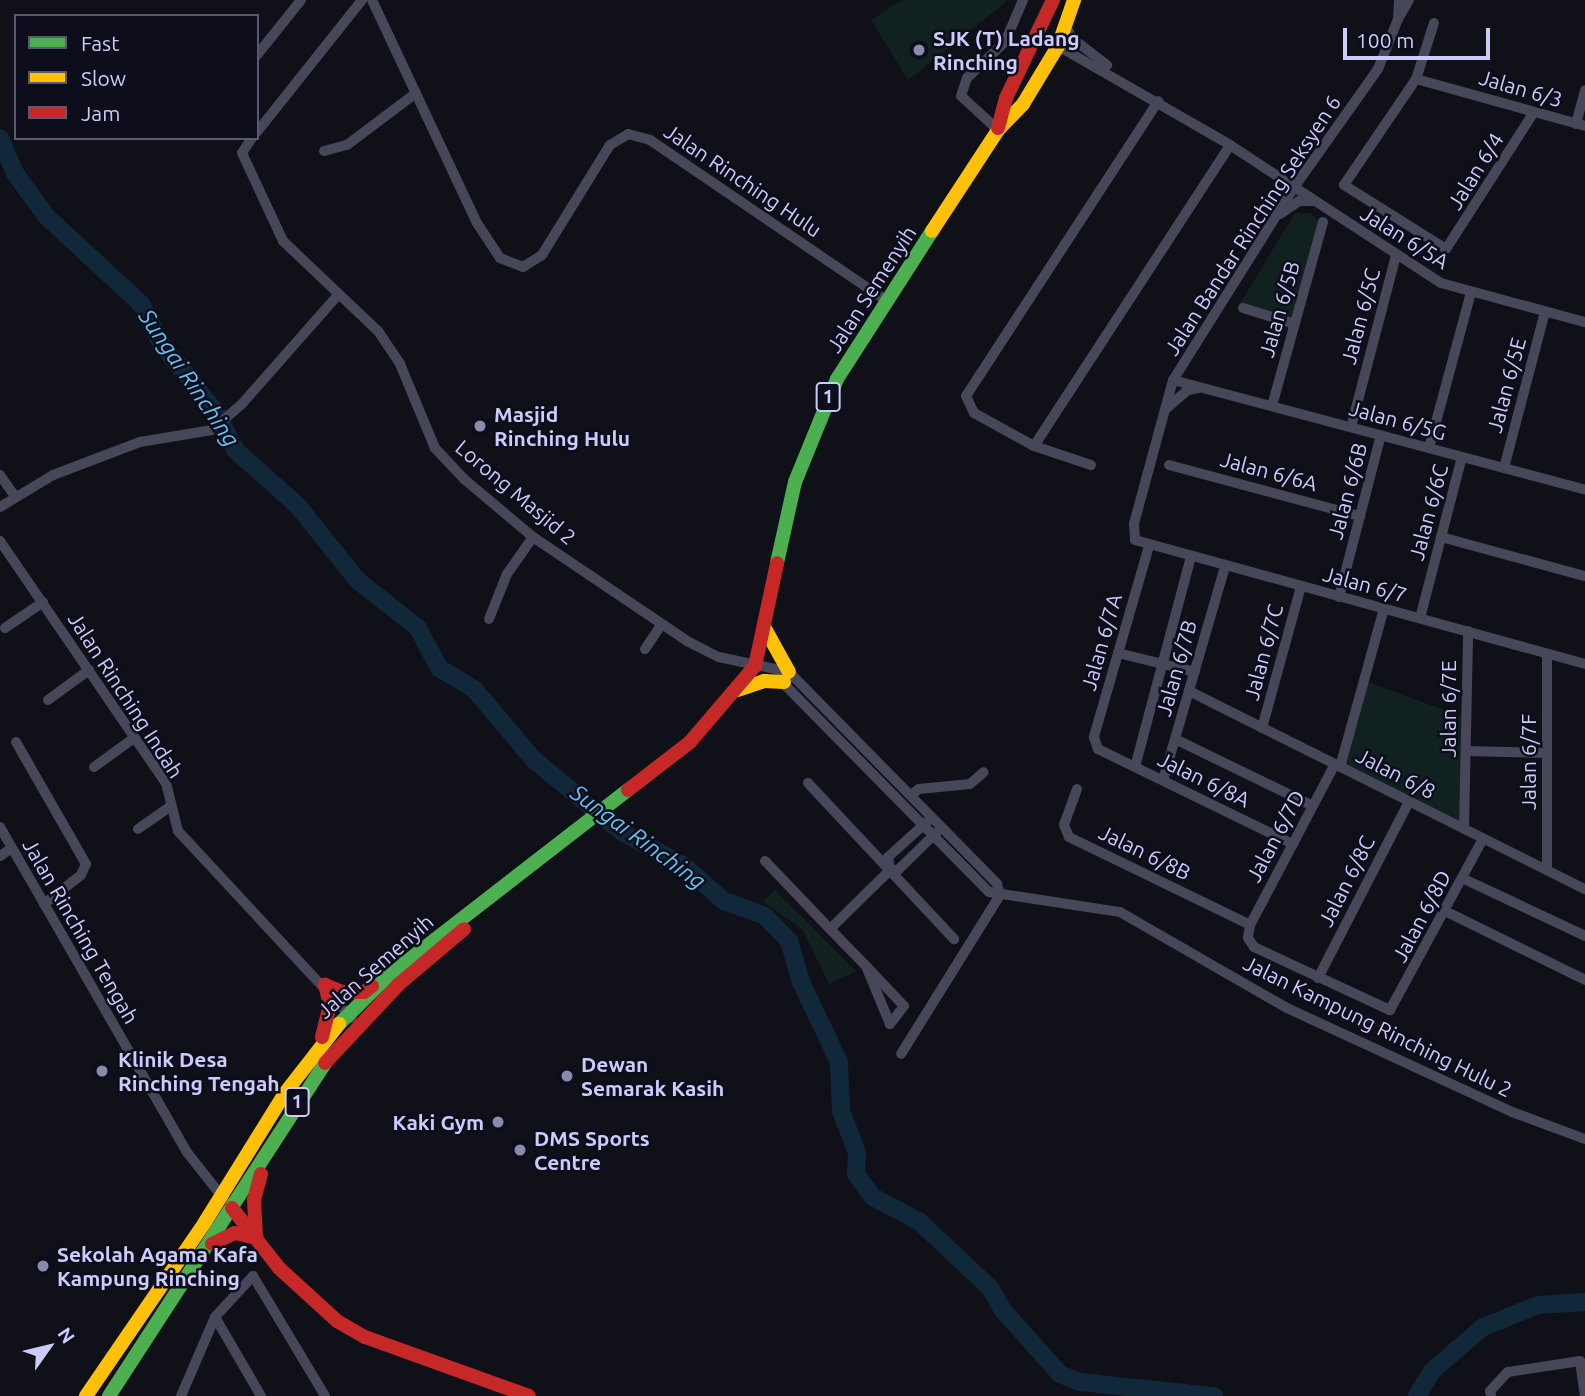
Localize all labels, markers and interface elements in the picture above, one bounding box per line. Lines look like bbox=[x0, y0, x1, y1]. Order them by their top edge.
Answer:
legend bbox=[14, 14, 259, 140]
scale bar bbox=[1347, 14, 1494, 58]
place label: SJK (T) Ladang Rinching bbox=[933, 25, 1080, 75]
text: 100 m bbox=[1356, 28, 1414, 52]
text: Fast bbox=[81, 31, 119, 55]
marker: SJK (T) Ladang Rinching bbox=[911, 42, 927, 58]
street label: Jalan 6/3 bbox=[1476, 64, 1566, 112]
text: Slow bbox=[81, 66, 126, 90]
street label: Jalan Bandar Rinching Seksyen 6 bbox=[1158, 90, 1346, 360]
text: Jam bbox=[81, 101, 120, 125]
street label: Jalan Rinching Hulu bbox=[660, 118, 826, 242]
street label: Jalan 6/4 bbox=[1442, 128, 1508, 214]
street label: Jalan 6/5A bbox=[1356, 200, 1454, 274]
street label: Jalan Semenyih bbox=[821, 221, 921, 357]
street label: Jalan 6/5B bbox=[1253, 258, 1305, 360]
street label: Jalan 6/5C bbox=[1335, 265, 1385, 367]
water label: Sungai Rinching bbox=[133, 304, 245, 452]
street label: Jalan 6/5E bbox=[1481, 335, 1531, 435]
road number: 1 bbox=[814, 382, 842, 412]
street label: Jalan 6/5G bbox=[1347, 395, 1449, 445]
place label: Masjid Rinching Hulu bbox=[494, 401, 630, 451]
marker: Masjid Rinching Hulu bbox=[472, 418, 488, 434]
street label: Lorong Masjid 2 bbox=[451, 434, 581, 550]
street label: Jalan 6/6B bbox=[1322, 440, 1372, 542]
street label: Jalan 6/6A bbox=[1218, 446, 1320, 496]
street label: Jalan 6/6C bbox=[1403, 461, 1453, 563]
street label: Jalan 6/7 bbox=[1320, 561, 1410, 607]
street label: Jalan 6/7A bbox=[1075, 591, 1127, 693]
street label: Jalan 6/7C bbox=[1238, 601, 1288, 703]
street label: Jalan Rinching Indah bbox=[63, 607, 189, 783]
street label: Jalan 6/7B bbox=[1150, 617, 1202, 719]
street label: Jalan 6/7E bbox=[1435, 660, 1461, 758]
street label: Jalan 6/7F bbox=[1515, 714, 1541, 810]
street label: Jalan 6/8 bbox=[1352, 742, 1440, 804]
street label: Jalan 6/8A bbox=[1154, 746, 1254, 812]
water label: Sungai Rinching bbox=[565, 779, 711, 895]
street label: Jalan 6/7D bbox=[1240, 786, 1310, 886]
street label: Jalan 6/8B bbox=[1095, 819, 1195, 885]
street label: Jalan 6/8C bbox=[1312, 831, 1380, 931]
street label: Jalan Rinching Tengah bbox=[18, 834, 144, 1028]
street label: Jalan 6/8D bbox=[1386, 866, 1456, 966]
street label: Jalan Semenyih bbox=[312, 909, 438, 1023]
street label: Jalan Kampung Rinching Hulu 2 bbox=[1240, 950, 1516, 1102]
place label: Klinik Desa Rinching Tengah bbox=[118, 1046, 280, 1096]
place label: Dewan Semarak Kasih bbox=[581, 1051, 724, 1101]
marker: Klinik Desa Rinching Tengah bbox=[92, 1061, 112, 1081]
marker: Dewan Semarak Kasih bbox=[559, 1068, 575, 1084]
road number: 1 bbox=[283, 1086, 311, 1118]
place label: Kaki Gym bbox=[393, 1109, 484, 1135]
marker: Kaki Gym bbox=[490, 1114, 506, 1130]
place label: DMS Sports Centre bbox=[534, 1125, 650, 1175]
marker: DMS Sports Centre bbox=[512, 1142, 528, 1158]
place label: Sekolah Agama Kafa Kampung Rinching bbox=[57, 1241, 258, 1291]
marker: Sekolah Agama Kafa Kampung Rinching bbox=[35, 1258, 51, 1274]
north arrow bbox=[14, 1312, 84, 1382]
text: N bbox=[53, 1323, 79, 1347]

